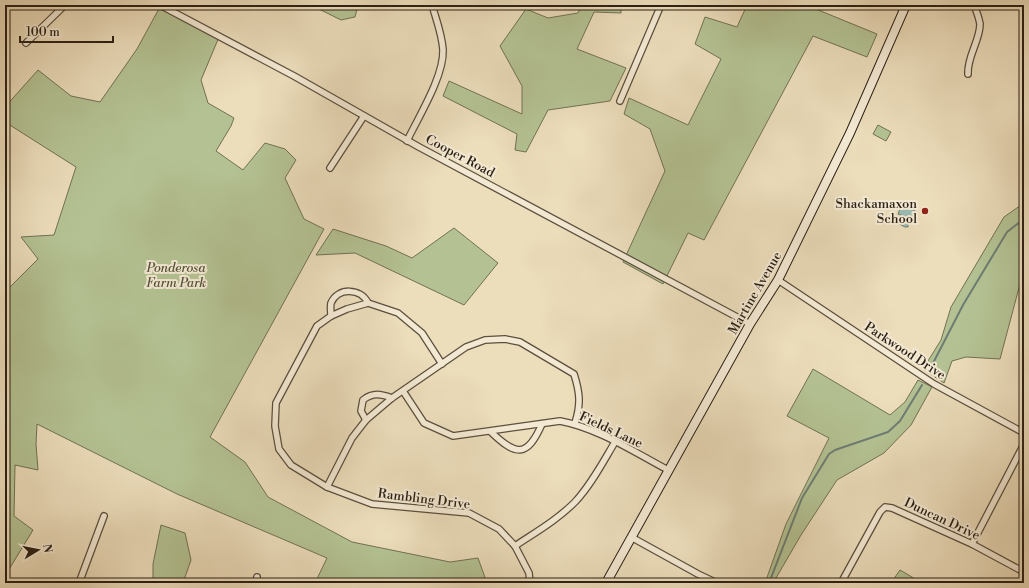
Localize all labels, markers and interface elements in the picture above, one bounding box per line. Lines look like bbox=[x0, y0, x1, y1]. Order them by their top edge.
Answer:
scale bar bbox=[20, 18, 113, 44]
text: 100 m bbox=[26, 25, 60, 40]
street label: Cooper Road bbox=[423, 131, 498, 181]
place label: Shackamaxon School bbox=[836, 196, 917, 227]
marker: Shackamaxon School bbox=[920, 206, 930, 216]
street label: Martine Avenue bbox=[725, 248, 785, 337]
park label: Ponderosa Farm Park bbox=[146, 260, 206, 291]
street label: Parkwood Drive bbox=[861, 319, 949, 383]
street label: Fields Lane bbox=[577, 408, 646, 452]
street label: Rambling Drive bbox=[377, 485, 472, 513]
street label: Duncan Drive bbox=[901, 494, 983, 544]
north arrow bbox=[18, 530, 58, 570]
text: N bbox=[39, 543, 55, 554]

